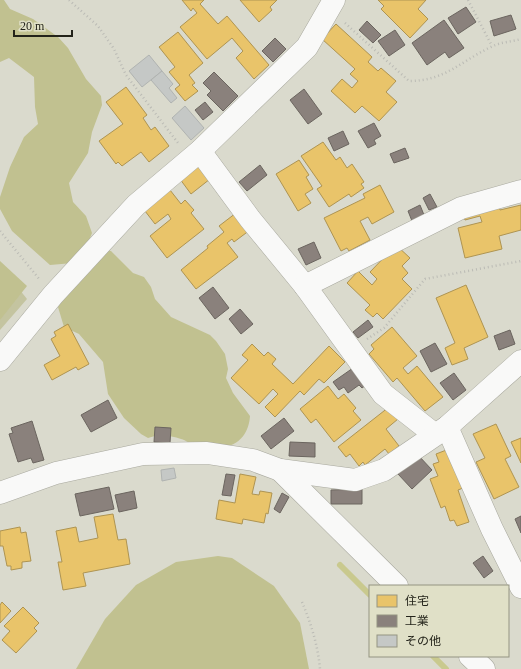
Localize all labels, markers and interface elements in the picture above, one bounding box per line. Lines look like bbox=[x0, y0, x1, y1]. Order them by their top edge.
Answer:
scale bar bbox=[14, 12, 72, 38]
text: 20 m bbox=[20, 19, 45, 33]
legend bbox=[369, 585, 509, 657]
text: 住宅 bbox=[405, 594, 429, 608]
text: 工業 bbox=[405, 614, 429, 628]
text: その他 bbox=[405, 634, 441, 648]

